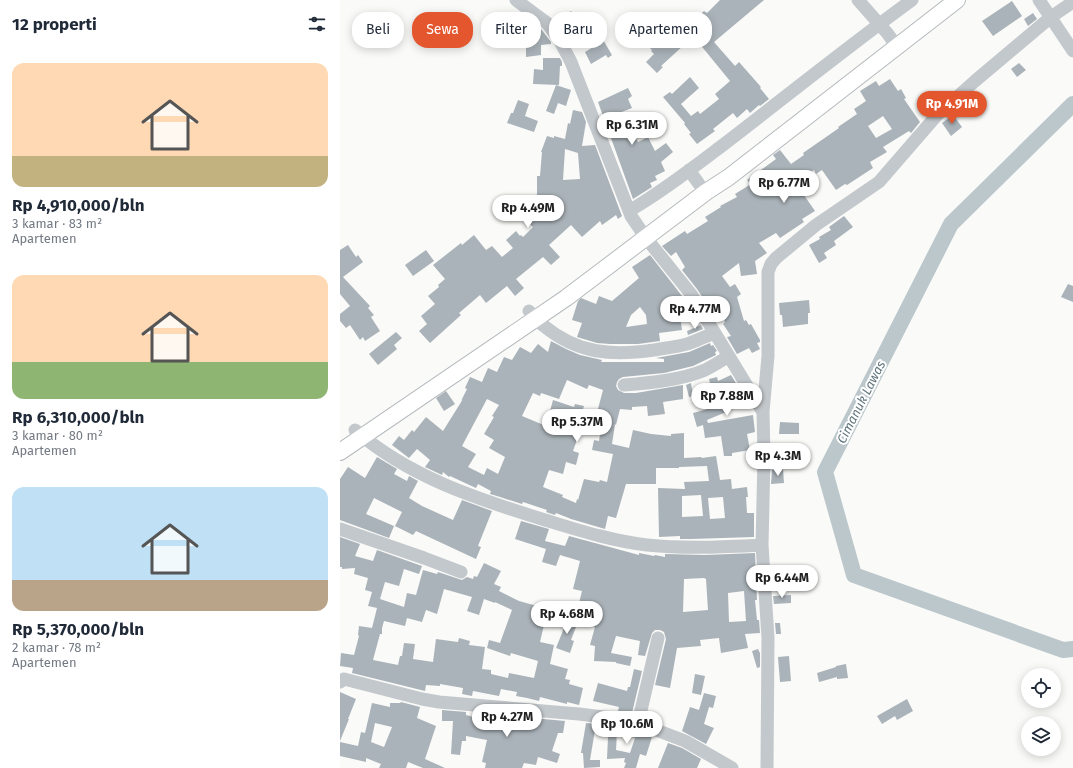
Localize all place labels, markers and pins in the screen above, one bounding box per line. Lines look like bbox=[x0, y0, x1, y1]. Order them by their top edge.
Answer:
pin: Rp 4.91M bbox=[911, 91, 993, 125]
pin: Rp 6.31M bbox=[591, 112, 673, 146]
pin: Rp 6.77M bbox=[743, 170, 825, 204]
pin: Rp 4.49M bbox=[487, 195, 569, 229]
pin: Rp 4.77M bbox=[654, 296, 736, 330]
pin: Rp 7.88M bbox=[686, 383, 768, 417]
pin: Rp 5.37M bbox=[536, 409, 618, 443]
pin: Rp 4.3M bbox=[741, 443, 815, 477]
pin: Rp 6.44M bbox=[741, 565, 823, 599]
pin: Rp 4.68M bbox=[526, 601, 608, 635]
pin: Rp 4.27M bbox=[466, 704, 548, 738]
pin: Rp 10.6M bbox=[586, 711, 668, 745]

